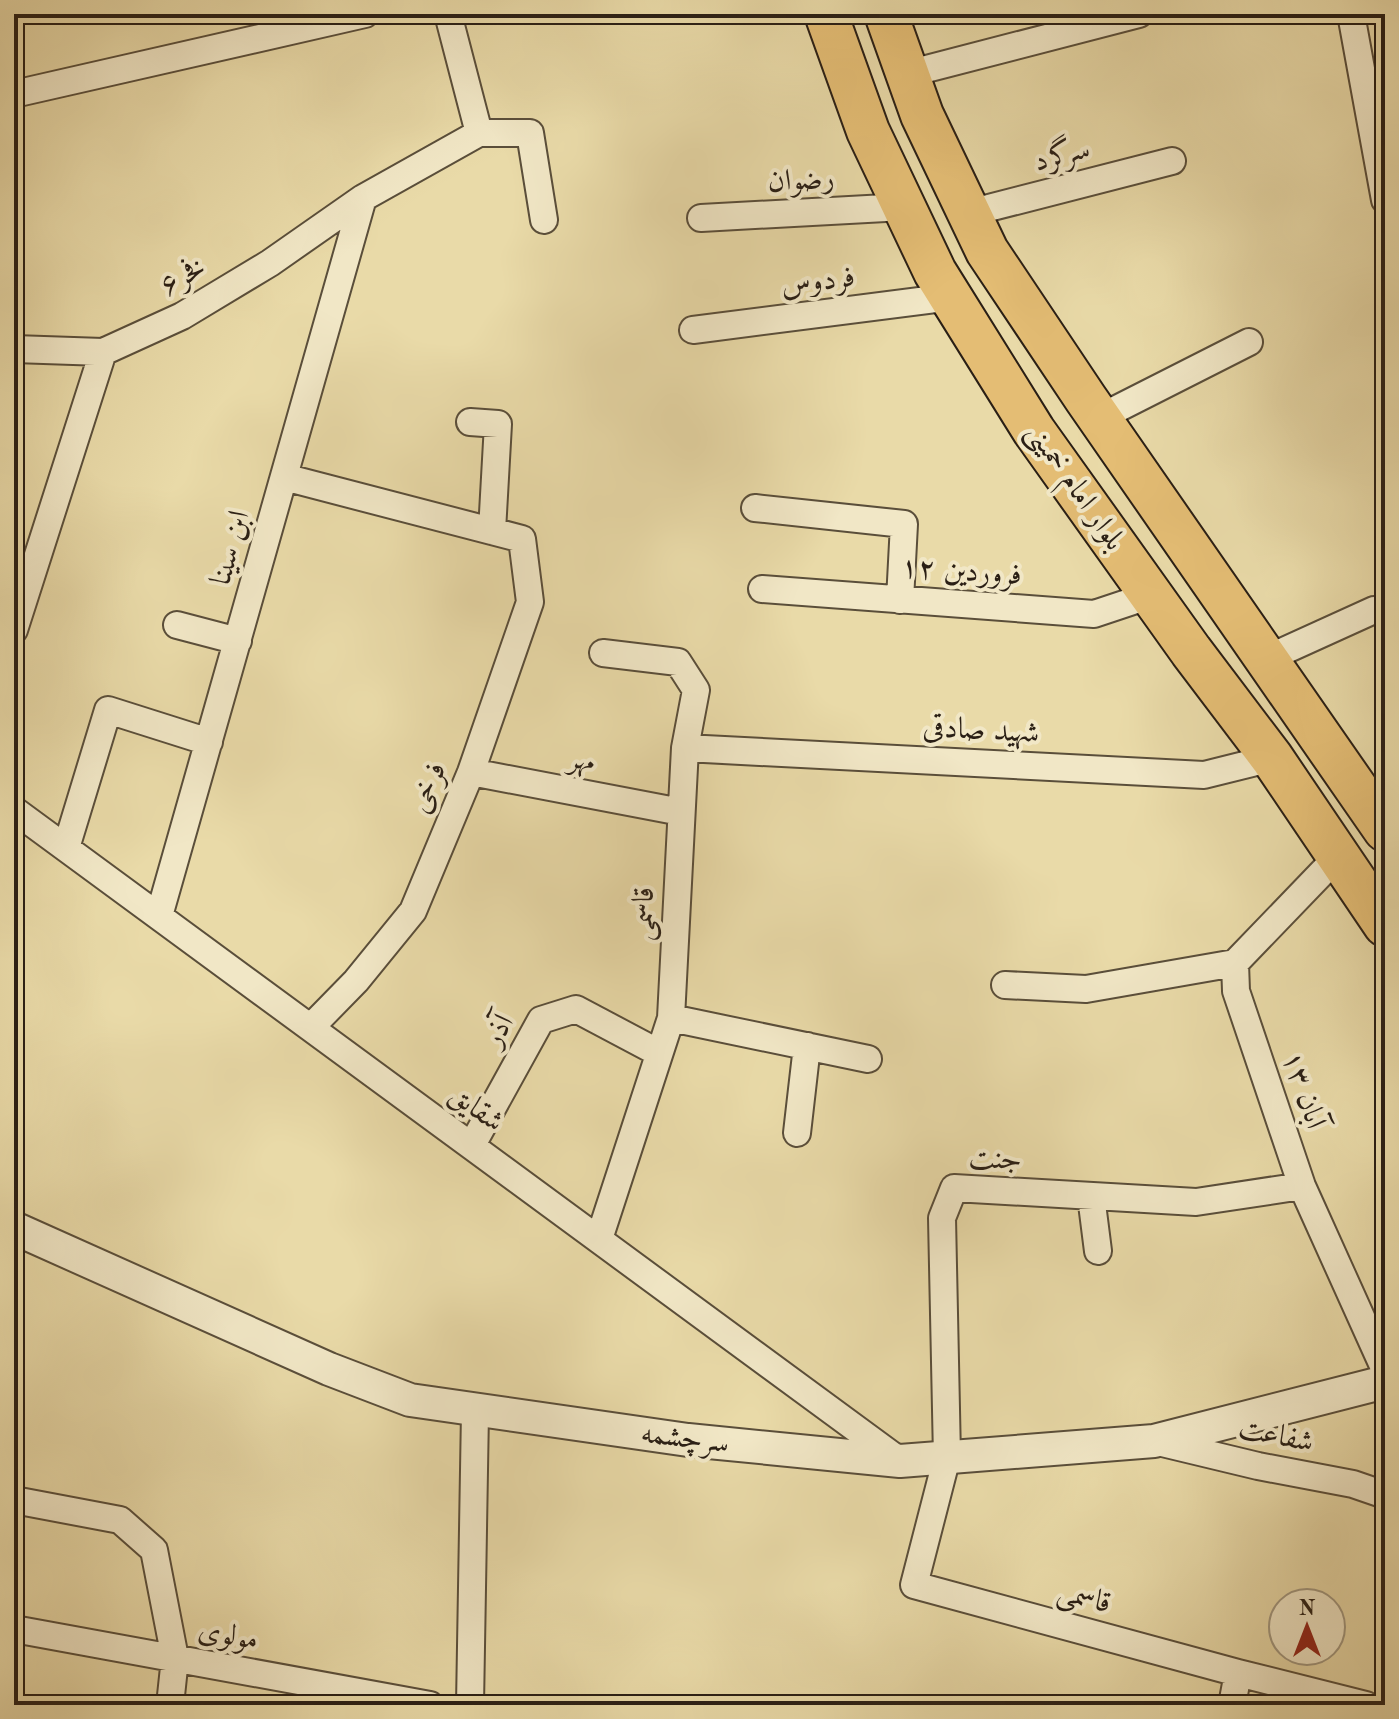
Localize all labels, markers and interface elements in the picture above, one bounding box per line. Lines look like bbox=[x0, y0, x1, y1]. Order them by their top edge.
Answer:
street label: سرگرد bbox=[1029, 127, 1094, 181]
street label: رضوان bbox=[767, 164, 835, 200]
street label: فخر۶ bbox=[154, 250, 212, 304]
street label: فردوس bbox=[779, 263, 857, 303]
street label: بلوار امام خمینی bbox=[1013, 418, 1130, 561]
street label: ابن سینا bbox=[206, 507, 257, 589]
street label: ۱۲ فروردین bbox=[899, 553, 1023, 593]
street label: شهید صادقی bbox=[922, 712, 1040, 751]
street label: مهر bbox=[563, 743, 598, 780]
street label: فرخی bbox=[405, 758, 454, 818]
street label: قاسمی bbox=[628, 886, 663, 942]
street label: آذر bbox=[472, 1004, 522, 1055]
street label: ۱۳ آبان bbox=[1275, 1046, 1336, 1136]
street label: شقایق bbox=[443, 1079, 509, 1139]
street label: جنت bbox=[968, 1145, 1022, 1175]
street label: شفاعت bbox=[1236, 1413, 1316, 1459]
street label: سرچشمه bbox=[639, 1419, 731, 1462]
street label: قاسمی bbox=[1053, 1576, 1114, 1622]
north arrow bbox=[1267, 1587, 1347, 1667]
text: N bbox=[1299, 1598, 1316, 1620]
street label: مولوی bbox=[195, 1616, 260, 1658]

